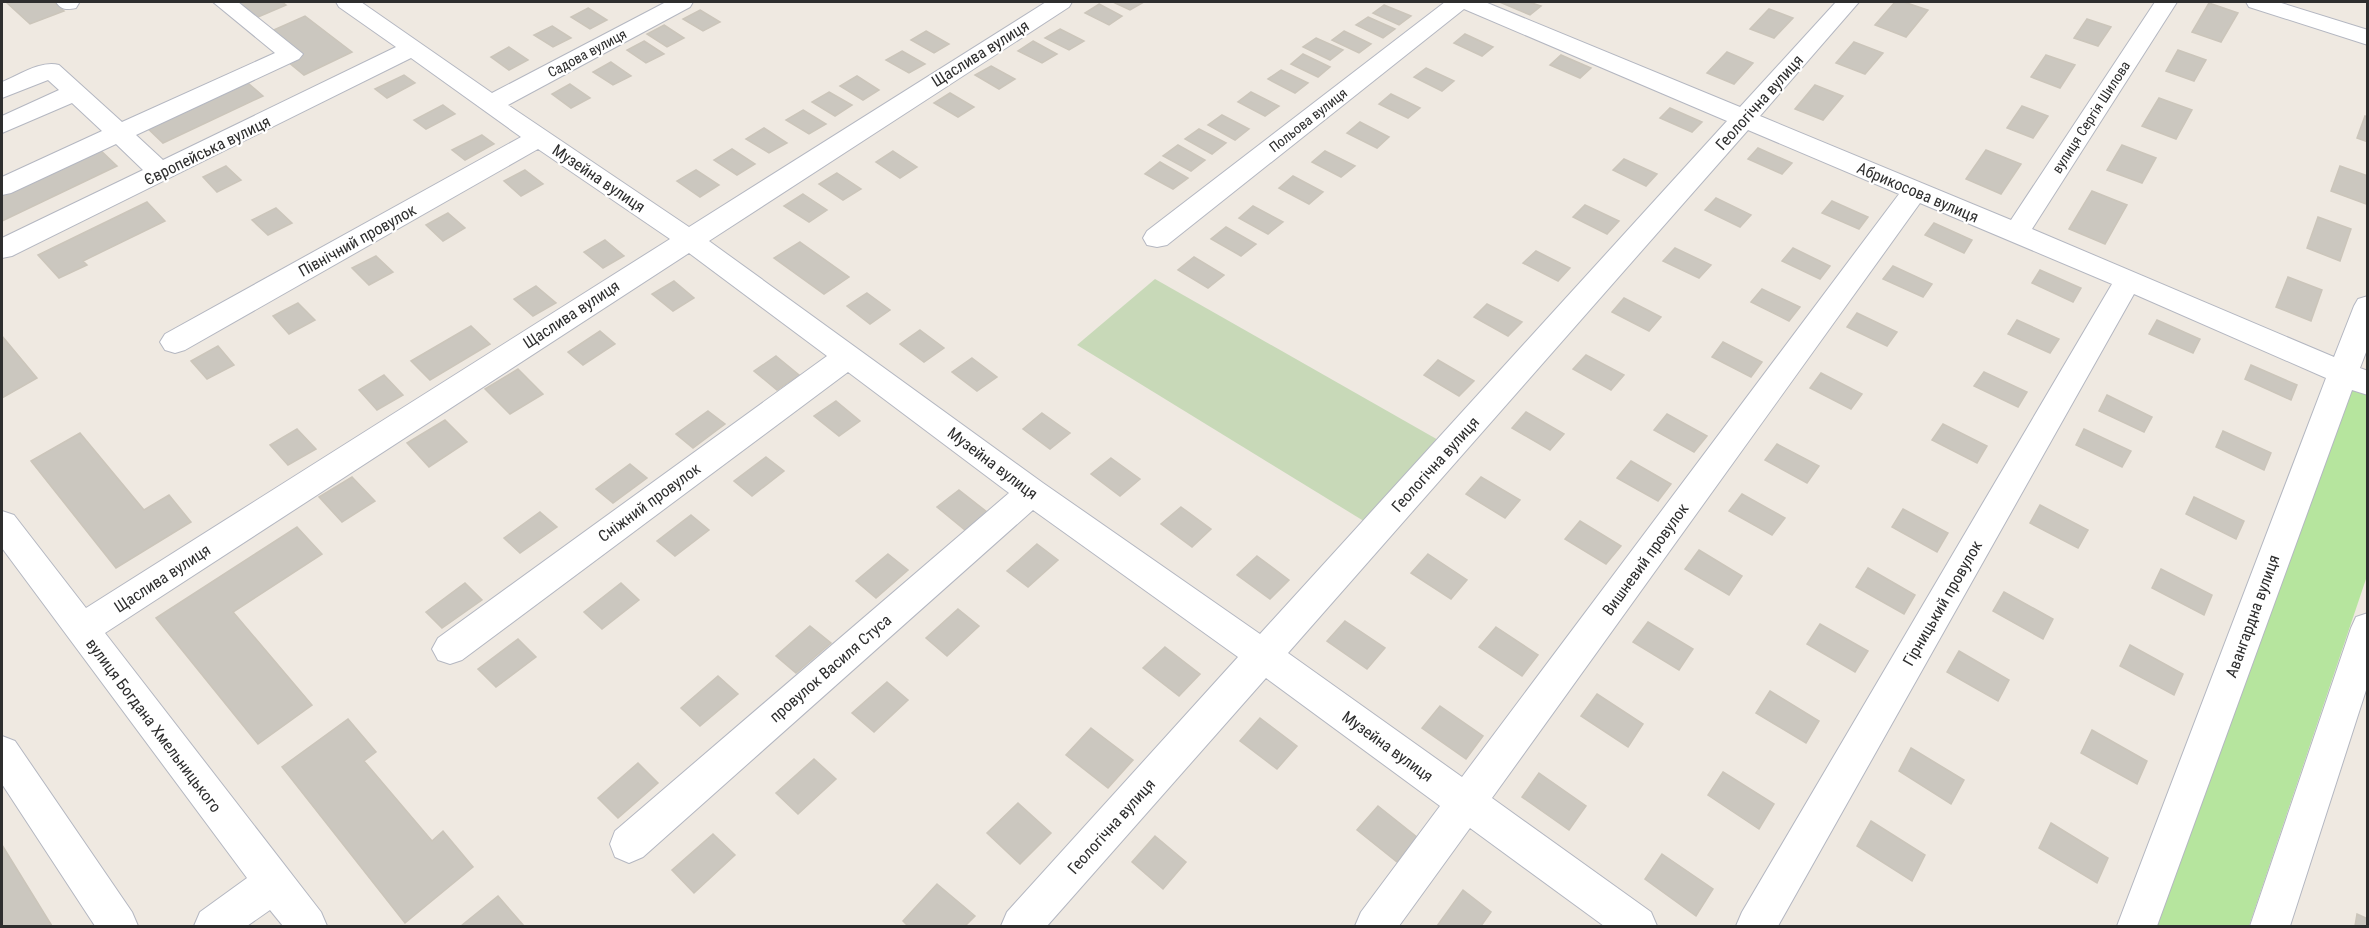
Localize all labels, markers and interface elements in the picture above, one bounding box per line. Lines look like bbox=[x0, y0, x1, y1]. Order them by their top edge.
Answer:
street label: Щаслива вулиця bbox=[928, 16, 1032, 91]
street label: Садова вулиця bbox=[545, 25, 629, 81]
street label: Геологічна вулиця bbox=[1712, 51, 1807, 154]
street label: вулиця Сергія Шилова bbox=[2049, 58, 2133, 176]
street label: Польова вулиця bbox=[1266, 85, 1350, 155]
street label: Європейська вулиця bbox=[141, 112, 273, 189]
street label: Музейна вулиця bbox=[549, 140, 649, 216]
street label: Абрикосова вулиця bbox=[1854, 158, 1981, 227]
street label: Північний провулок bbox=[295, 200, 420, 281]
street label: Щаслива вулиця bbox=[520, 276, 623, 353]
street label: Геологічна вулиця bbox=[1388, 413, 1483, 516]
street label: Музейна вулиця bbox=[944, 423, 1041, 503]
street label: Сніжний провулок bbox=[594, 459, 704, 546]
street label: Вишневий провулок bbox=[1598, 499, 1693, 619]
street label: Гірницький провулок bbox=[1899, 537, 1986, 669]
street label: Щаслива вулиця bbox=[111, 540, 214, 617]
street label: Авангардна вулиця bbox=[2221, 552, 2284, 680]
street label: провулок Василя Стуса bbox=[766, 610, 895, 726]
street label: вулиця Богдана Хмельницького bbox=[82, 635, 225, 816]
street label: Музейна вулиця bbox=[1338, 707, 1437, 786]
street label: Геологічна вулиця bbox=[1064, 775, 1159, 878]

